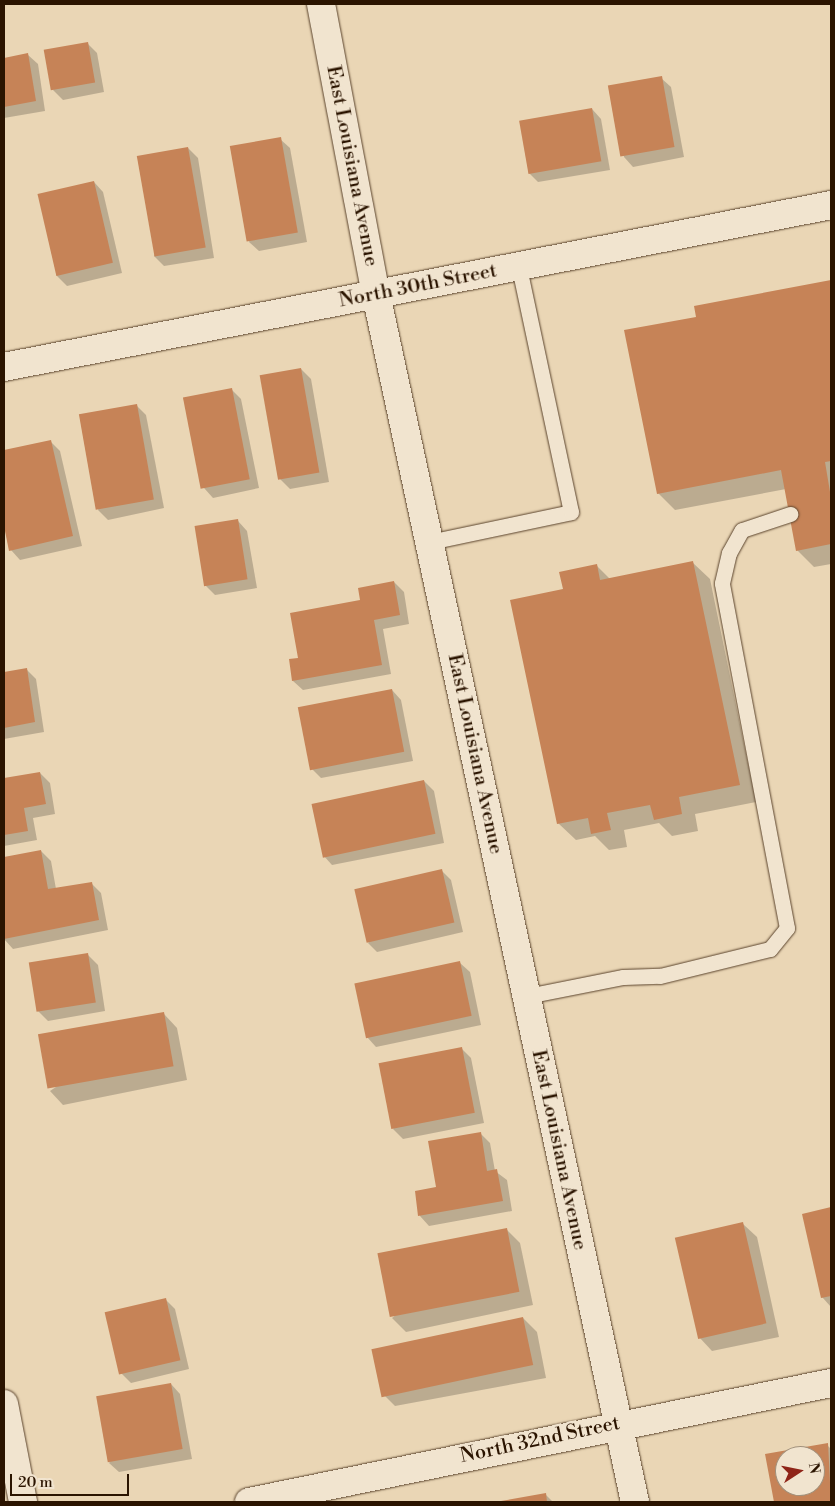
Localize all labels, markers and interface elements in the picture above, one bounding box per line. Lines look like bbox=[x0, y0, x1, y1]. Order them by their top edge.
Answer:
street label: East Louisiana Avenue bbox=[321, 64, 383, 268]
street label: North 30th Street bbox=[337, 259, 499, 313]
street label: East Louisiana Avenue bbox=[442, 652, 508, 856]
street label: East Louisiana Avenue bbox=[526, 1048, 592, 1252]
street label: North 32nd Street bbox=[458, 1411, 622, 1469]
north arrow bbox=[775, 1446, 825, 1496]
text: N bbox=[804, 1461, 824, 1475]
scale bar bbox=[12, 1464, 131, 1496]
text: 20 m bbox=[18, 1473, 53, 1492]

